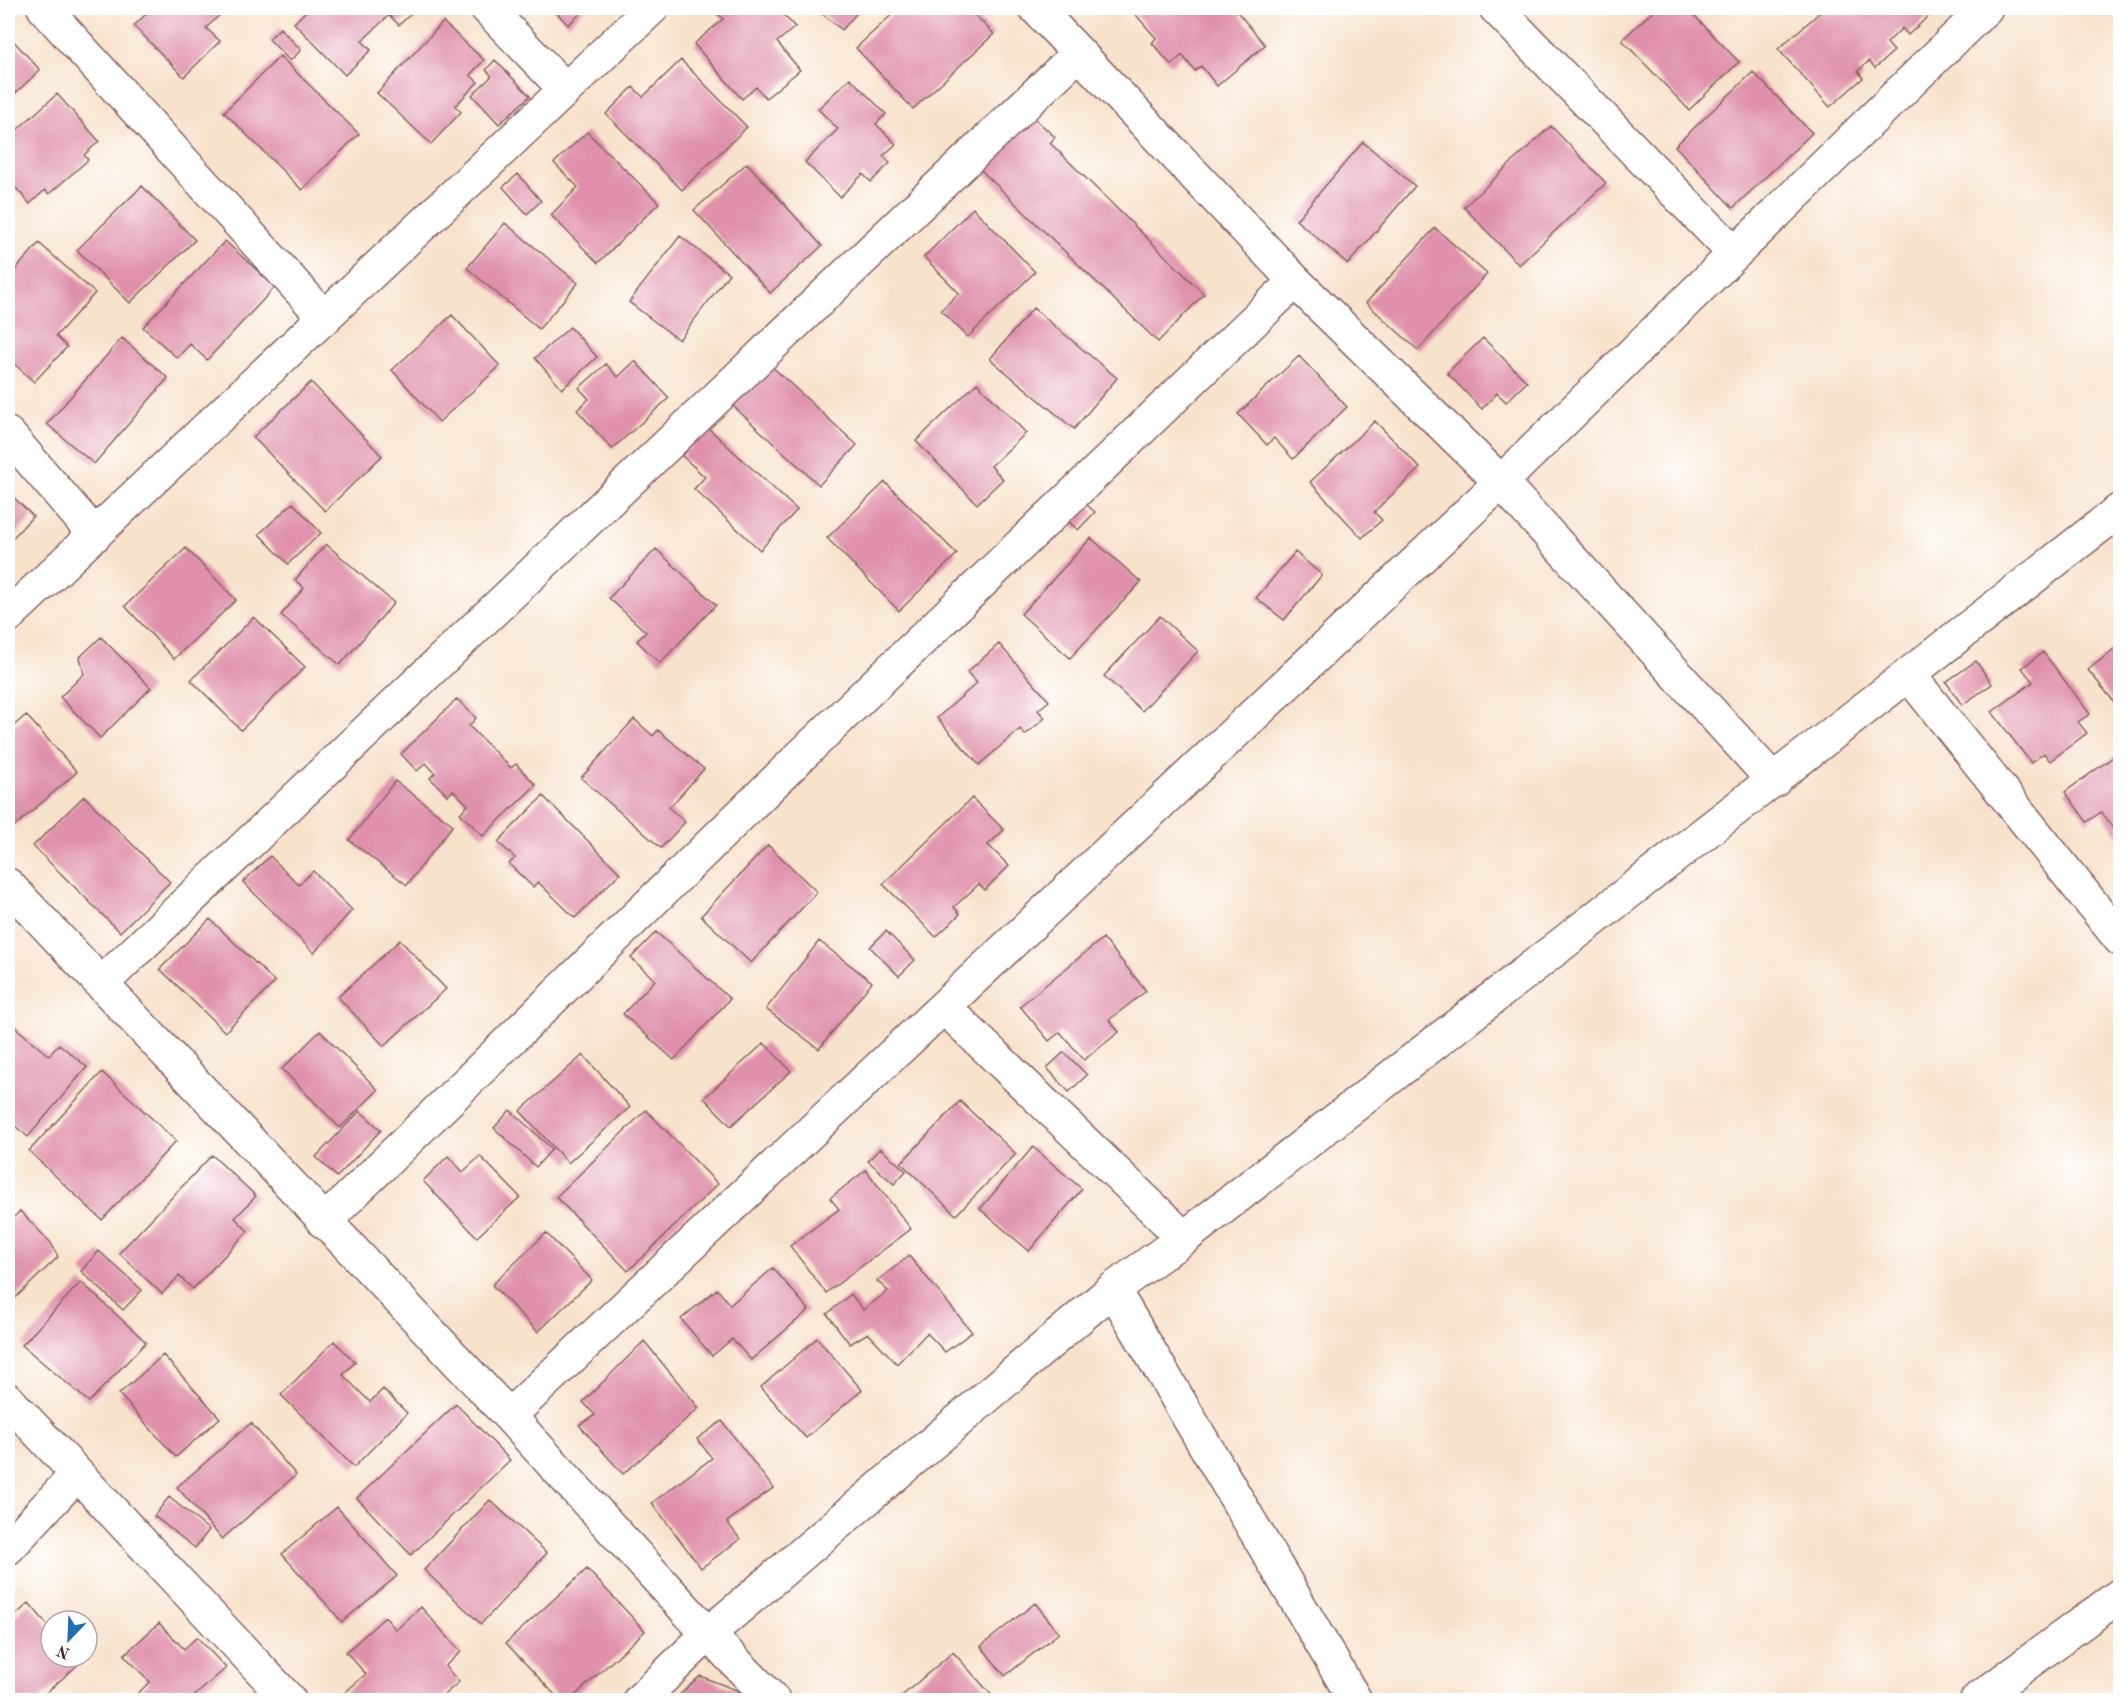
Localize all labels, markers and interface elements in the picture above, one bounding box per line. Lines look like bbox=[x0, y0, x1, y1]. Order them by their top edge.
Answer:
north arrow bbox=[39, 1609, 99, 1669]
text: N bbox=[54, 1641, 73, 1661]

